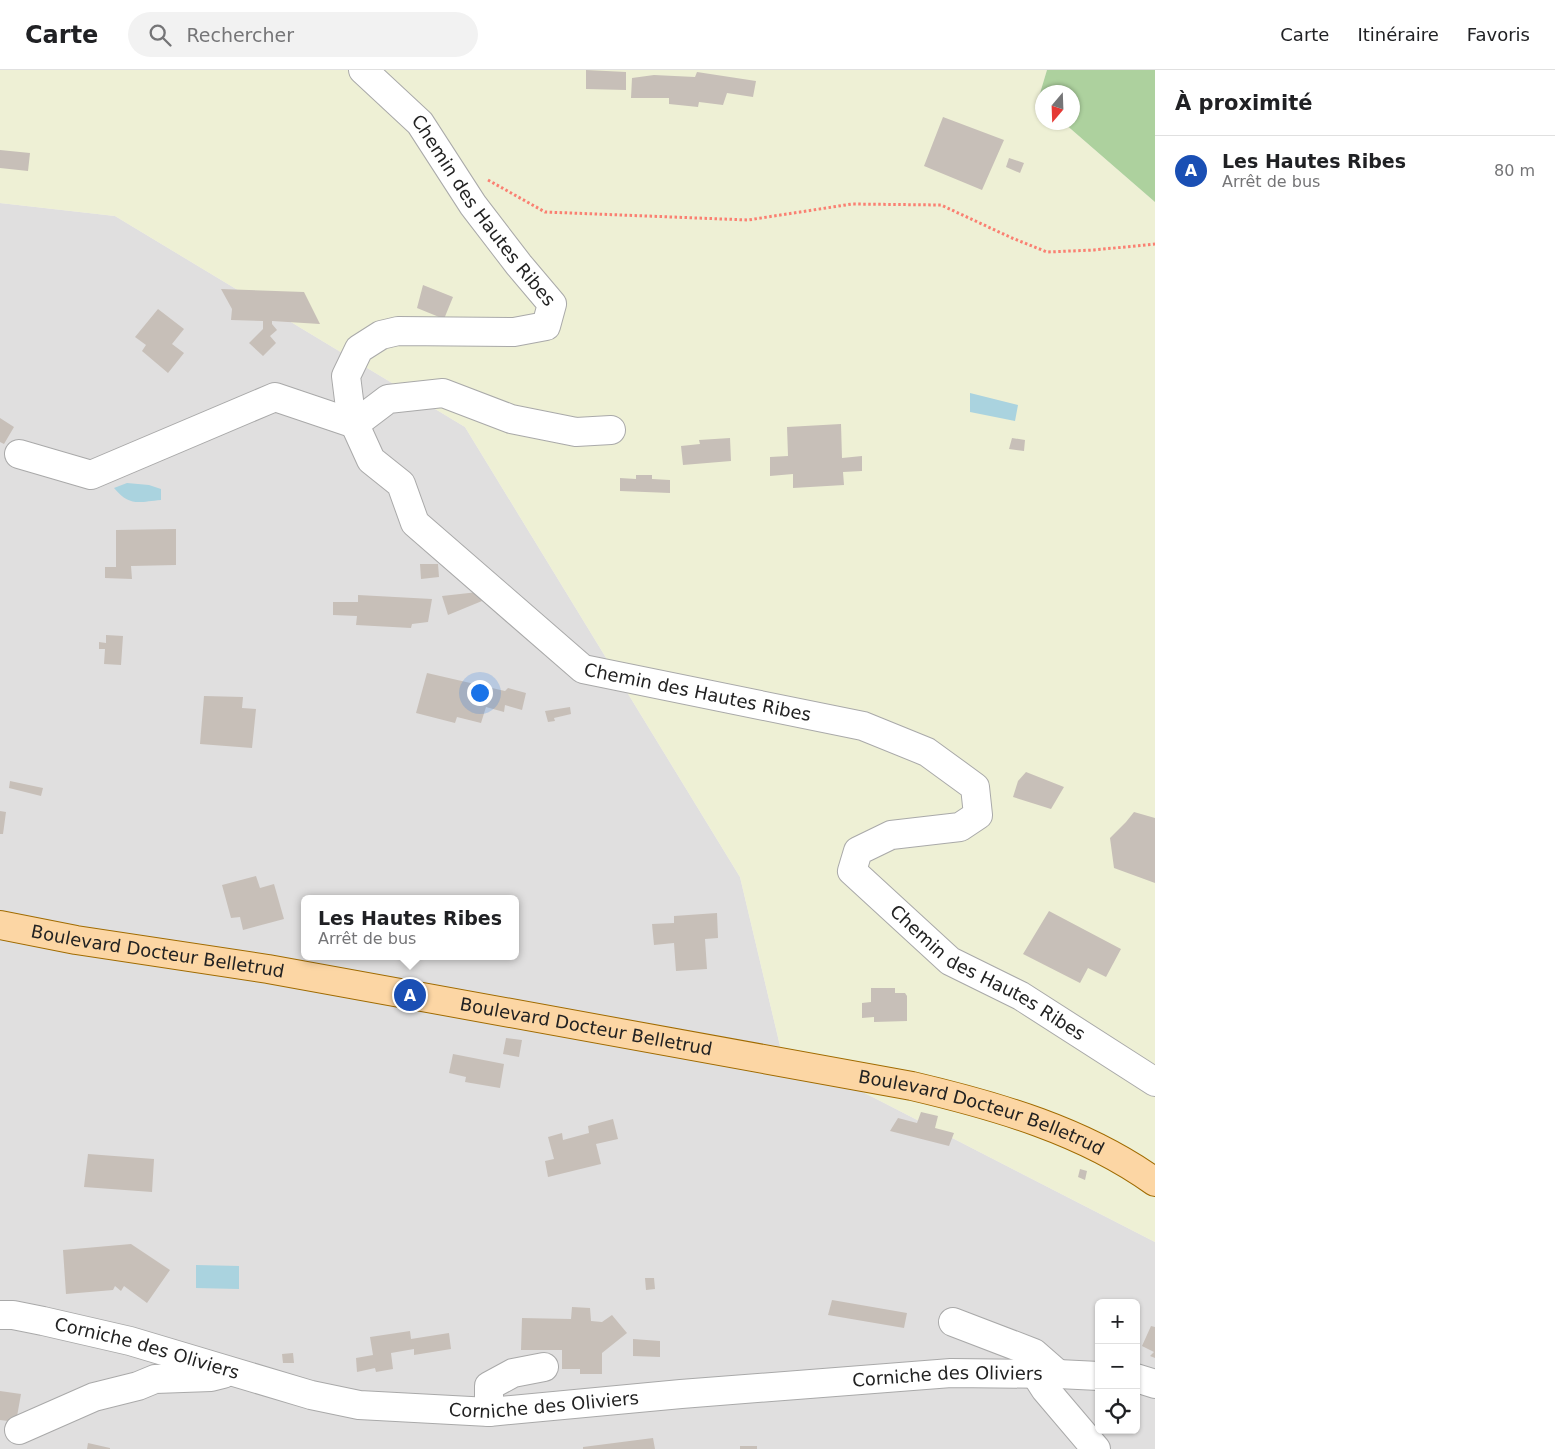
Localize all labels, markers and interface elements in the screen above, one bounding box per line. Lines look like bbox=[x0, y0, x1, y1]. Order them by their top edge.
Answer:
search box bbox=[128, 12, 478, 57]
text: Carte bbox=[25, 21, 98, 49]
icon: search bbox=[146, 21, 174, 49]
text: Rechercher bbox=[186, 24, 294, 46]
text: Carte bbox=[1280, 24, 1329, 45]
text: Itinéraire bbox=[1357, 24, 1439, 45]
text: Favoris bbox=[1467, 24, 1530, 45]
north arrow bbox=[1035, 85, 1080, 130]
text: À proximité bbox=[1175, 91, 1312, 115]
street label: Chemin des Hautes Ribes bbox=[408, 110, 560, 310]
text: Les Hautes Ribes bbox=[1222, 150, 1406, 172]
text: A bbox=[1185, 161, 1197, 180]
text: 80 m bbox=[1494, 161, 1535, 180]
text: Arrêt de bus bbox=[1222, 172, 1320, 191]
street label: Chemin des Hautes Ribes bbox=[582, 658, 813, 725]
your location bbox=[467, 680, 493, 706]
popup bbox=[301, 895, 519, 960]
street label: Chemin des Hautes Ribes bbox=[886, 900, 1089, 1044]
text: Les Hautes Ribes bbox=[318, 907, 502, 929]
street label: Boulevard Docteur Belletrud bbox=[29, 920, 286, 982]
text: Arrêt de bus bbox=[318, 929, 416, 948]
pin: A bbox=[394, 976, 426, 1014]
street label: Boulevard Docteur Belletrud bbox=[458, 993, 714, 1060]
street label: Boulevard Docteur Belletrud bbox=[857, 1065, 1108, 1159]
map controls bbox=[1095, 1299, 1140, 1434]
button: + bbox=[1095, 1299, 1140, 1344]
street label: Corniche des Oliviers bbox=[53, 1313, 242, 1383]
button: − bbox=[1095, 1344, 1140, 1389]
street label: Corniche des Oliviers bbox=[851, 1362, 1043, 1391]
street label: Corniche des Oliviers bbox=[448, 1387, 640, 1422]
button: locate bbox=[1095, 1389, 1140, 1434]

